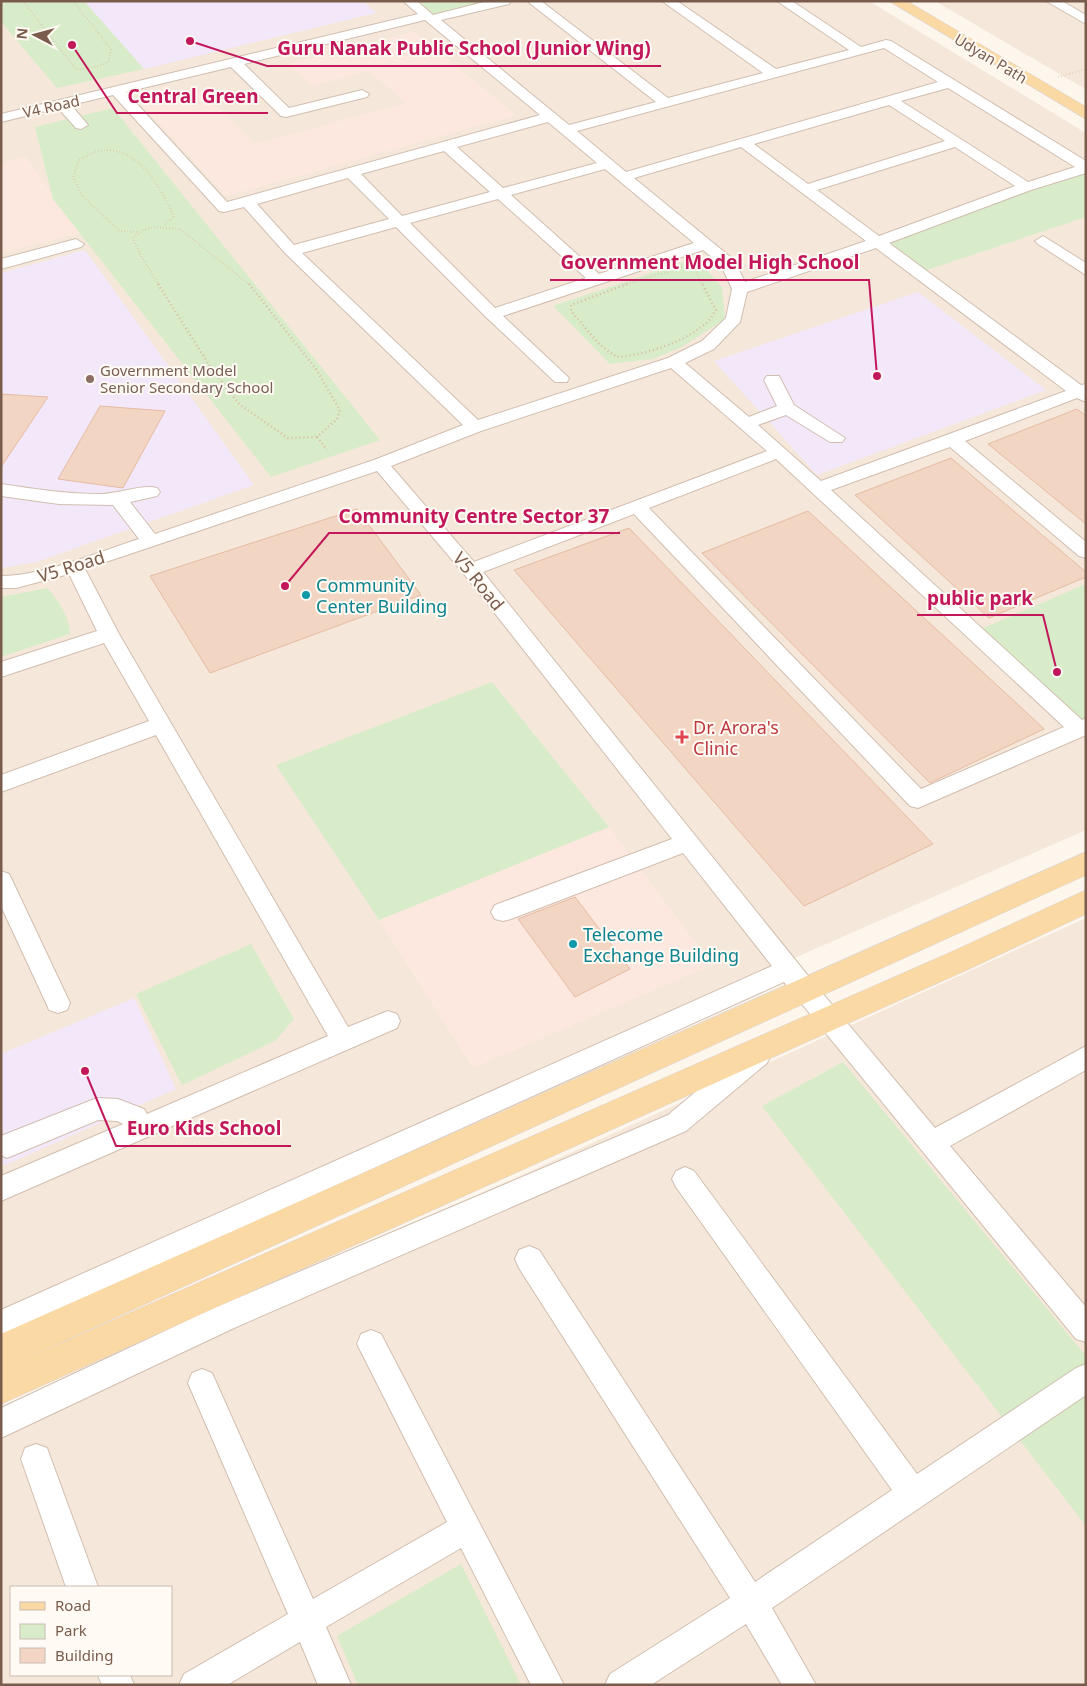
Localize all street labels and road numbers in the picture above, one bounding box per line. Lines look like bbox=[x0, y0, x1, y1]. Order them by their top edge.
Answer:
street label: Udyan Path bbox=[951, 28, 1031, 88]
street label: V4 Road bbox=[21, 90, 81, 122]
street label: V5 Road bbox=[34, 544, 108, 588]
street label: V5 Road bbox=[448, 547, 510, 615]

